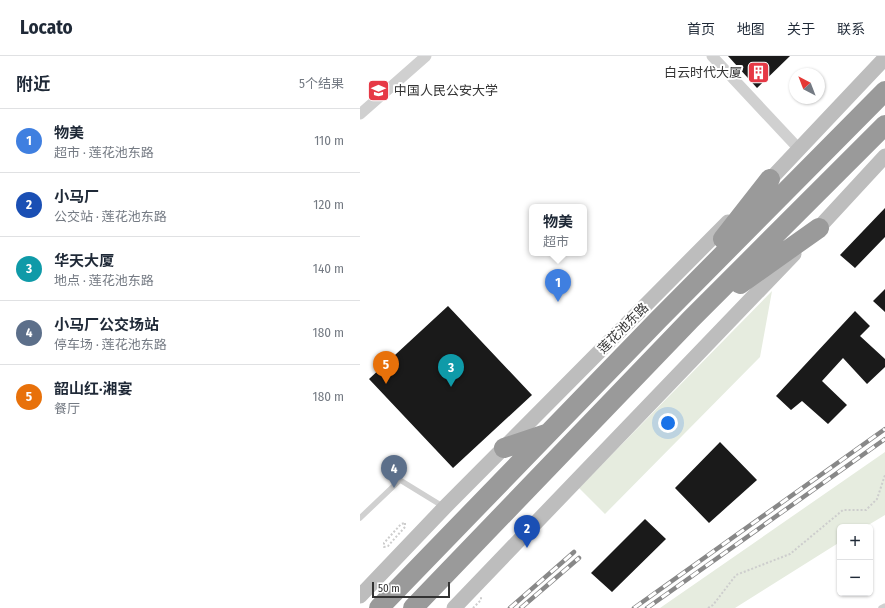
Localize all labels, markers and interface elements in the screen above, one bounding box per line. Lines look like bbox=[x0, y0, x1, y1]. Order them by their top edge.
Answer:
text: Locato bbox=[20, 16, 73, 39]
text: 首页 bbox=[687, 21, 715, 38]
text: 地图 bbox=[737, 21, 765, 38]
text: 关于 bbox=[787, 21, 815, 38]
text: 联系 bbox=[837, 21, 865, 38]
building icon: 白云时代大厦 bbox=[745, 59, 771, 85]
place label: 白云时代大厦 bbox=[664, 65, 742, 80]
north arrow bbox=[789, 68, 825, 104]
text: 附近 bbox=[16, 74, 50, 95]
text: 5个结果 bbox=[299, 76, 344, 91]
school or university icon: 中国人民公安大学 bbox=[366, 77, 392, 103]
place label: 中国人民公安大学 bbox=[394, 83, 498, 98]
text: 物美 bbox=[54, 124, 84, 142]
text: 1 bbox=[26, 133, 32, 148]
text: 110 m bbox=[314, 133, 344, 148]
text: 超市 · 莲花池东路 bbox=[54, 145, 154, 160]
text: 小马厂 bbox=[54, 188, 99, 206]
text: 2 bbox=[26, 197, 32, 212]
text: 120 m bbox=[313, 197, 344, 212]
popup bbox=[529, 204, 587, 256]
text: 公交站 · 莲花池东路 bbox=[54, 209, 167, 224]
text: 物美 bbox=[543, 213, 573, 231]
text: 超市 bbox=[543, 234, 569, 249]
text: 华天大厦 bbox=[54, 252, 114, 270]
text: 3 bbox=[26, 261, 32, 276]
text: 140 m bbox=[313, 261, 344, 276]
pin: 1 bbox=[545, 269, 571, 302]
text: 地点 · 莲花池东路 bbox=[54, 273, 154, 288]
street label: 莲花池东路 bbox=[595, 300, 651, 356]
text: 小马厂公交场站 bbox=[54, 316, 159, 334]
text: 4 bbox=[26, 325, 32, 340]
text: 180 m bbox=[313, 325, 344, 340]
text: 停车场 · 莲花池东路 bbox=[54, 337, 167, 352]
pin: 5 bbox=[373, 351, 399, 384]
pin: 3 bbox=[438, 354, 464, 387]
text: 韶山红·湘宴 bbox=[54, 380, 132, 398]
text: 5 bbox=[26, 389, 32, 404]
text: 180 m bbox=[313, 389, 344, 404]
text: 餐厅 bbox=[54, 401, 80, 416]
your location bbox=[658, 413, 678, 433]
pin: 4 bbox=[381, 455, 407, 488]
pin: 2 bbox=[514, 515, 540, 548]
map controls bbox=[837, 524, 873, 596]
button: + bbox=[837, 524, 873, 560]
button: − bbox=[837, 560, 873, 596]
scale bar bbox=[372, 580, 450, 599]
text: 50 m bbox=[378, 582, 400, 595]

